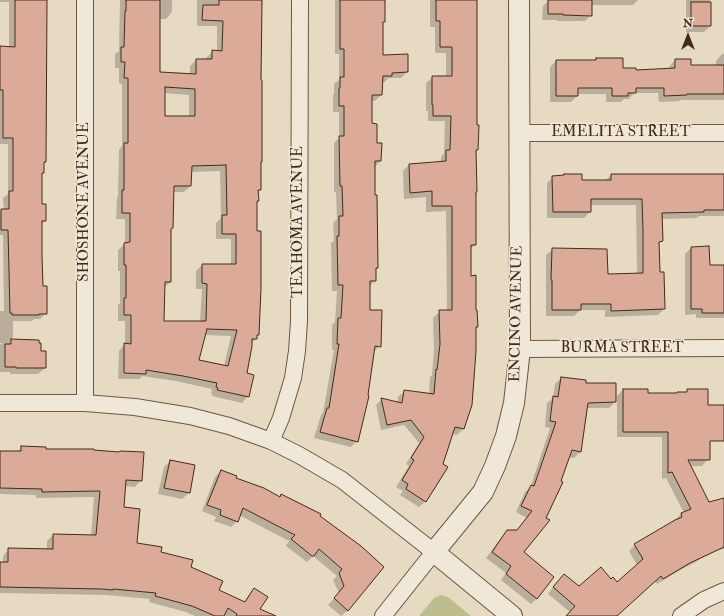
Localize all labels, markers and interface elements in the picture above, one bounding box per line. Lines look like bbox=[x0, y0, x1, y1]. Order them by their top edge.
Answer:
north arrow bbox=[668, 16, 708, 56]
text: N bbox=[683, 17, 693, 30]
street label: SHOSHONE AVENUE bbox=[76, 122, 94, 282]
street label: EMELITA STREET bbox=[551, 124, 691, 142]
street label: TEXHOMA AVENUE bbox=[290, 146, 308, 298]
street label: ENCINO AVENUE bbox=[507, 246, 527, 382]
street label: BURMA STREET bbox=[560, 340, 684, 358]

